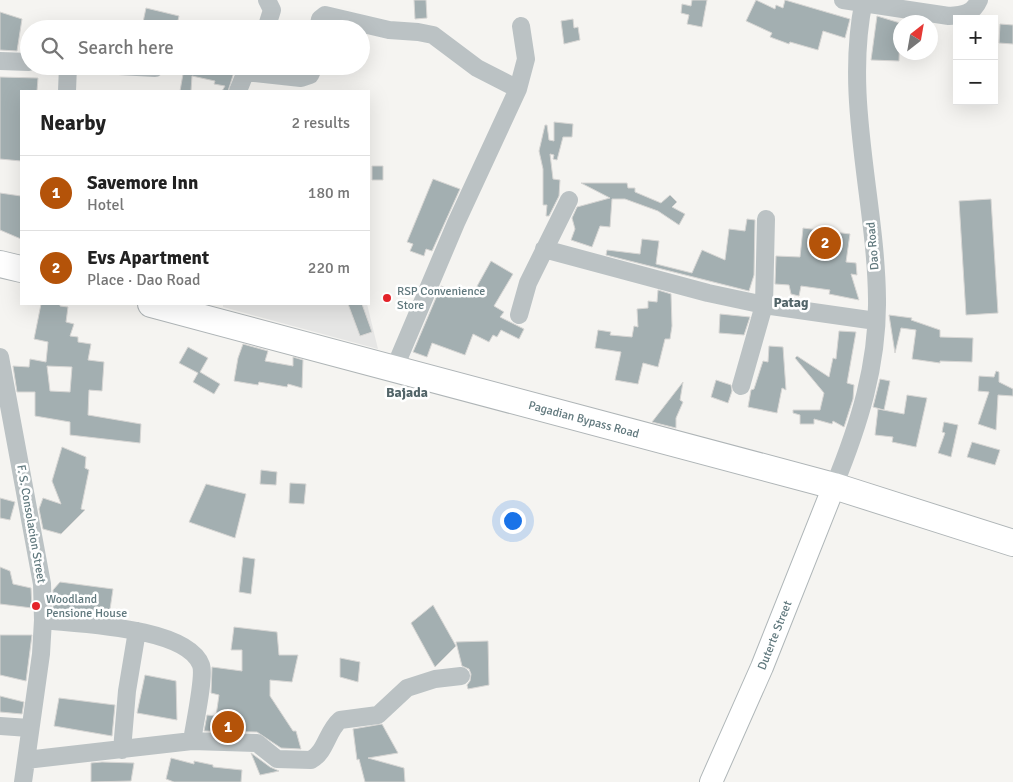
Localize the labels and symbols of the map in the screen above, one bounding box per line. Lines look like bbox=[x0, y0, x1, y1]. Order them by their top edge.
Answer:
north arrow bbox=[893, 15, 938, 60]
street label: Dao Road bbox=[863, 221, 883, 271]
pin: 2 bbox=[809, 224, 841, 262]
place label: RSP Convenience Store bbox=[397, 284, 485, 313]
marker: RSP Convenience Store bbox=[381, 292, 393, 304]
district label: Patag bbox=[774, 294, 809, 311]
district label: Bajada bbox=[386, 384, 428, 401]
street label: Pagadian Bypass Road bbox=[527, 397, 641, 441]
street label: F. S. Consolacion Street bbox=[13, 464, 49, 584]
your location bbox=[500, 508, 526, 534]
place label: Woodland Pensione House bbox=[46, 592, 127, 621]
street label: Duterte Street bbox=[754, 598, 795, 672]
marker: Woodland Pensione House bbox=[30, 600, 42, 612]
pin: 1 bbox=[212, 708, 244, 746]

